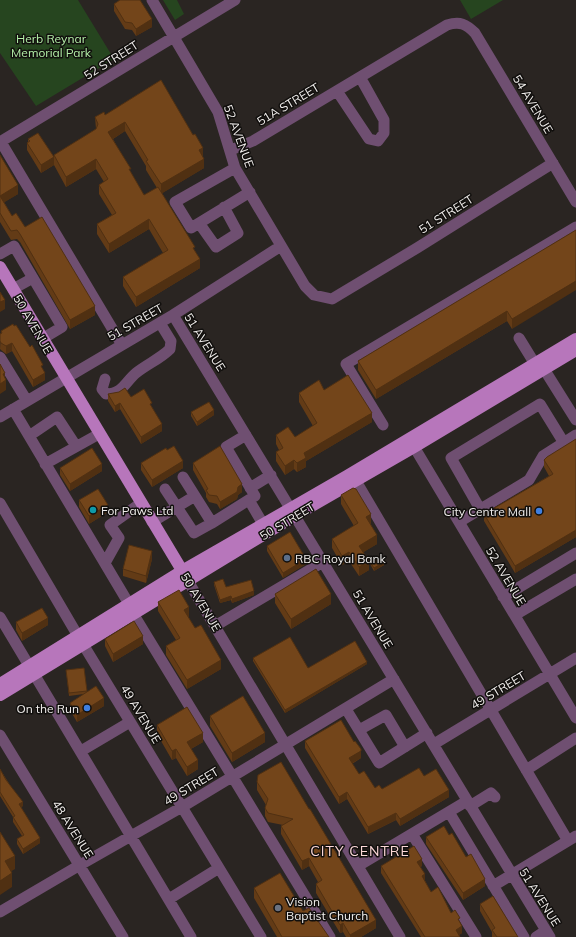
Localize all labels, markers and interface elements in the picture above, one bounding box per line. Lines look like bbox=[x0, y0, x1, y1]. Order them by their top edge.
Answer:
park label: Herb Reynar Memorial Park bbox=[11, 31, 92, 60]
street label: 52 STREET bbox=[81, 37, 142, 83]
street label: 54 AVENUE bbox=[510, 72, 556, 136]
street label: 51A STREET bbox=[254, 79, 323, 129]
street label: 52 AVENUE bbox=[221, 102, 257, 170]
street label: 51 STREET bbox=[416, 191, 477, 237]
street label: 50 AVENUE bbox=[10, 292, 56, 356]
street label: 51 STREET bbox=[105, 300, 166, 344]
street label: 51 AVENUE bbox=[181, 310, 229, 374]
street label: 50 STREET bbox=[257, 498, 318, 543]
place label: For Paws Ltd bbox=[101, 503, 174, 518]
place label: City Centre Mall bbox=[443, 504, 531, 519]
marker: For Paws Ltd bbox=[88, 505, 98, 515]
marker: City Centre Mall bbox=[534, 506, 544, 516]
street label: 52 AVENUE bbox=[483, 544, 529, 608]
place label: RBC Royal Bank bbox=[295, 551, 387, 566]
marker: RBC Royal Bank bbox=[282, 553, 292, 563]
street label: 50 AVENUE bbox=[178, 570, 224, 634]
street label: 51 AVENUE bbox=[350, 587, 396, 651]
street label: 49 STREET bbox=[468, 667, 529, 712]
street label: 49 AVENUE bbox=[118, 682, 164, 746]
place label: On the Run bbox=[16, 701, 79, 716]
marker: On the Run bbox=[82, 703, 92, 713]
street label: 49 STREET bbox=[161, 763, 222, 808]
street label: 48 AVENUE bbox=[49, 797, 97, 861]
district label: CITY CENTRE bbox=[310, 842, 410, 860]
street label: 51 AVENUE bbox=[516, 865, 564, 929]
place label: Vision Baptist Church bbox=[286, 894, 368, 923]
marker: Vision Baptist Church bbox=[273, 903, 283, 913]

